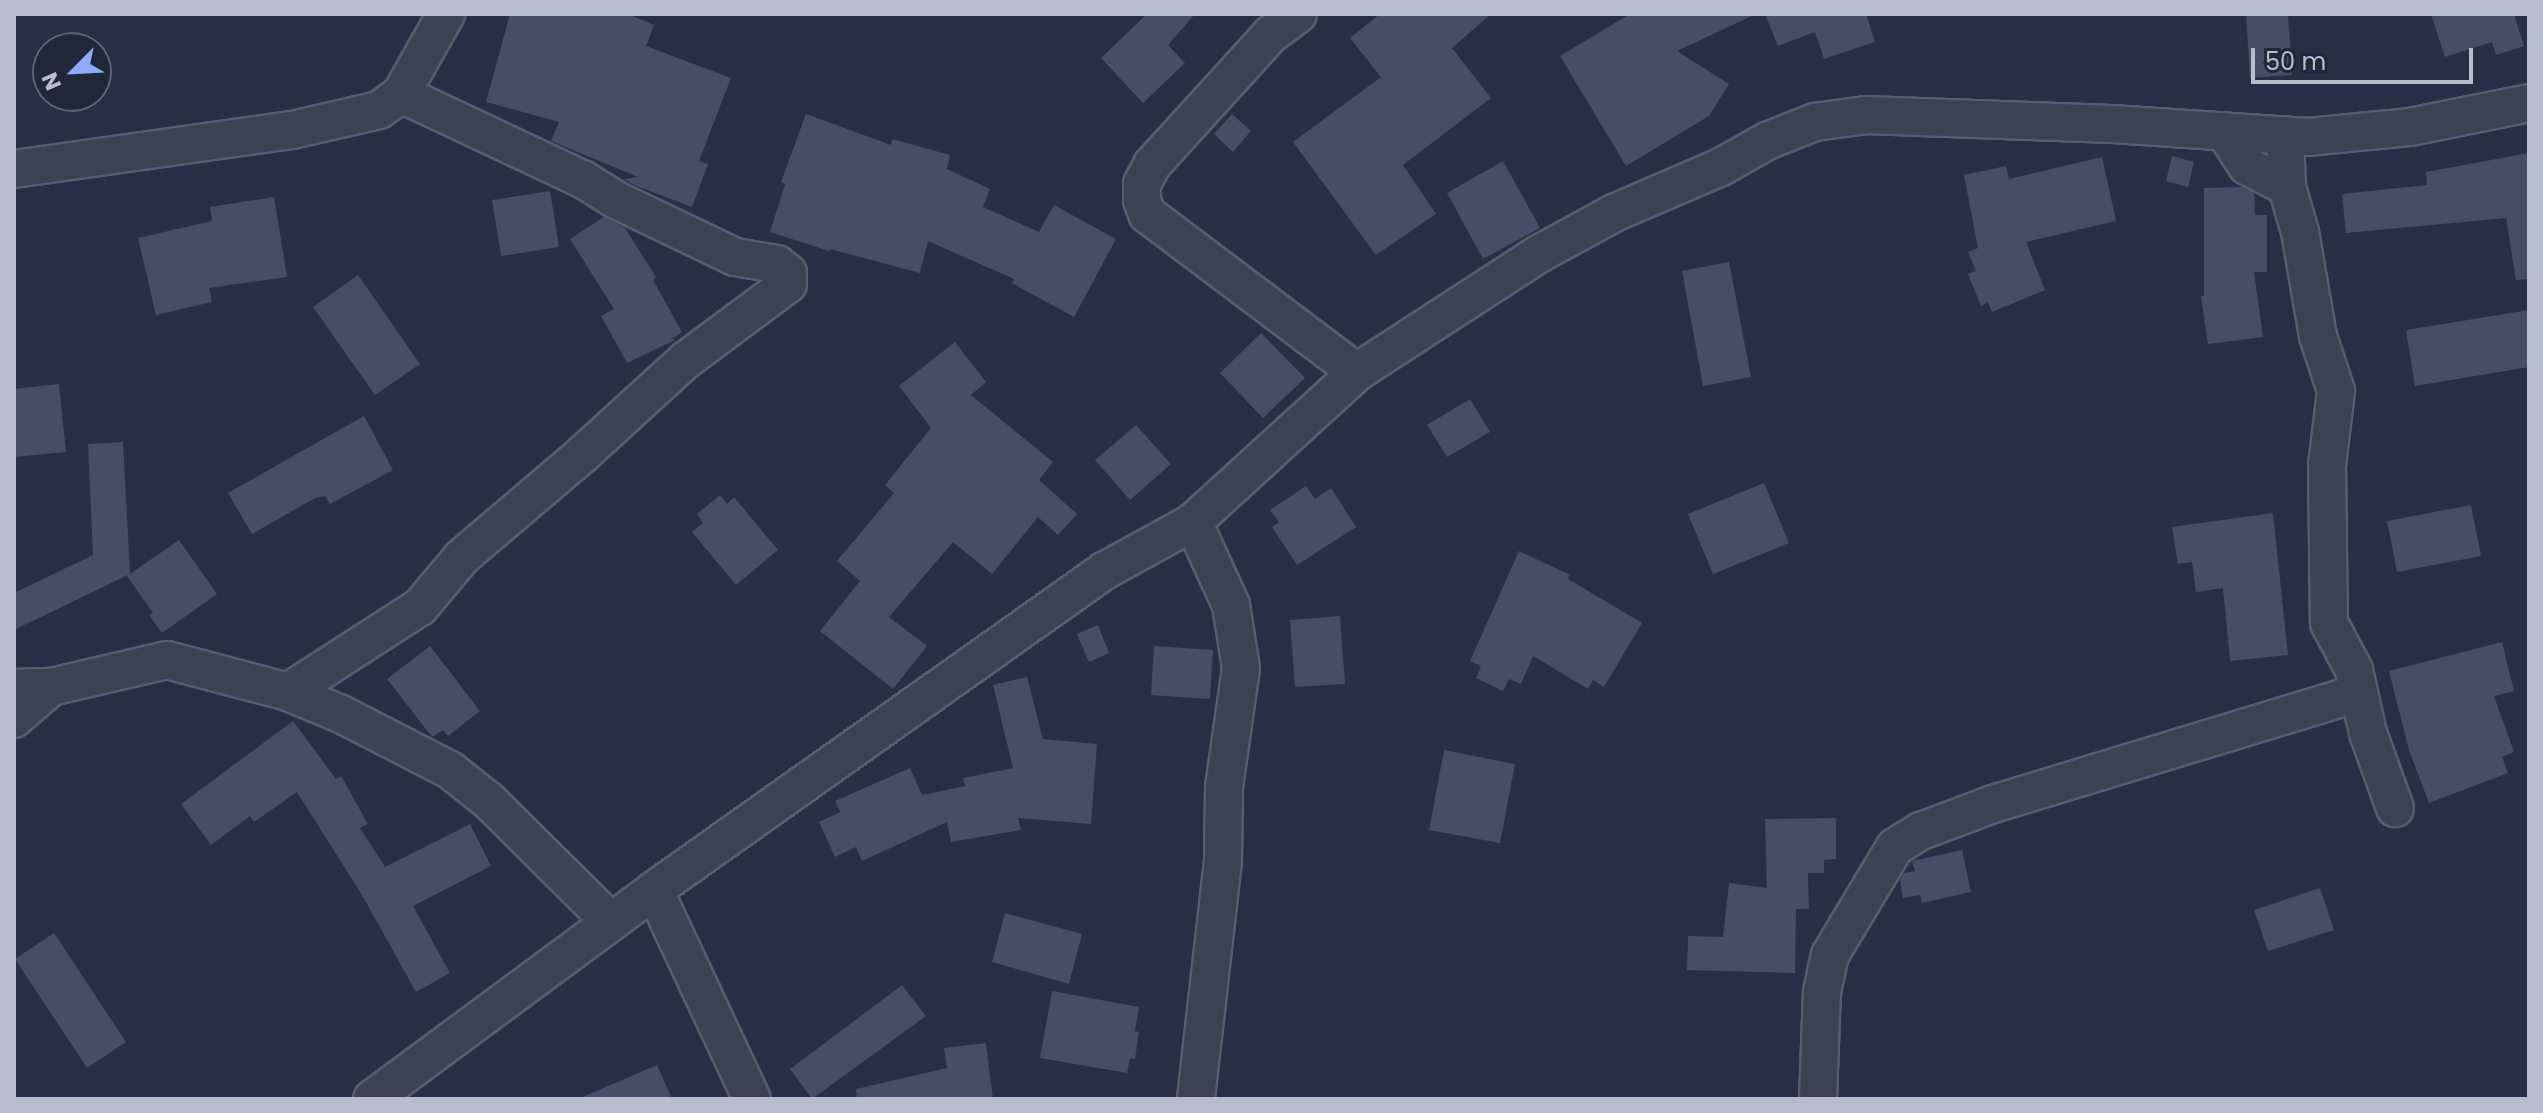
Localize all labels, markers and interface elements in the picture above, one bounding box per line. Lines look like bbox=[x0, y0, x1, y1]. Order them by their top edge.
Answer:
north arrow bbox=[32, 32, 112, 112]
scale bar bbox=[2255, 32, 2477, 82]
text: 50 m bbox=[2265, 45, 2326, 78]
text: N bbox=[34, 67, 69, 95]

